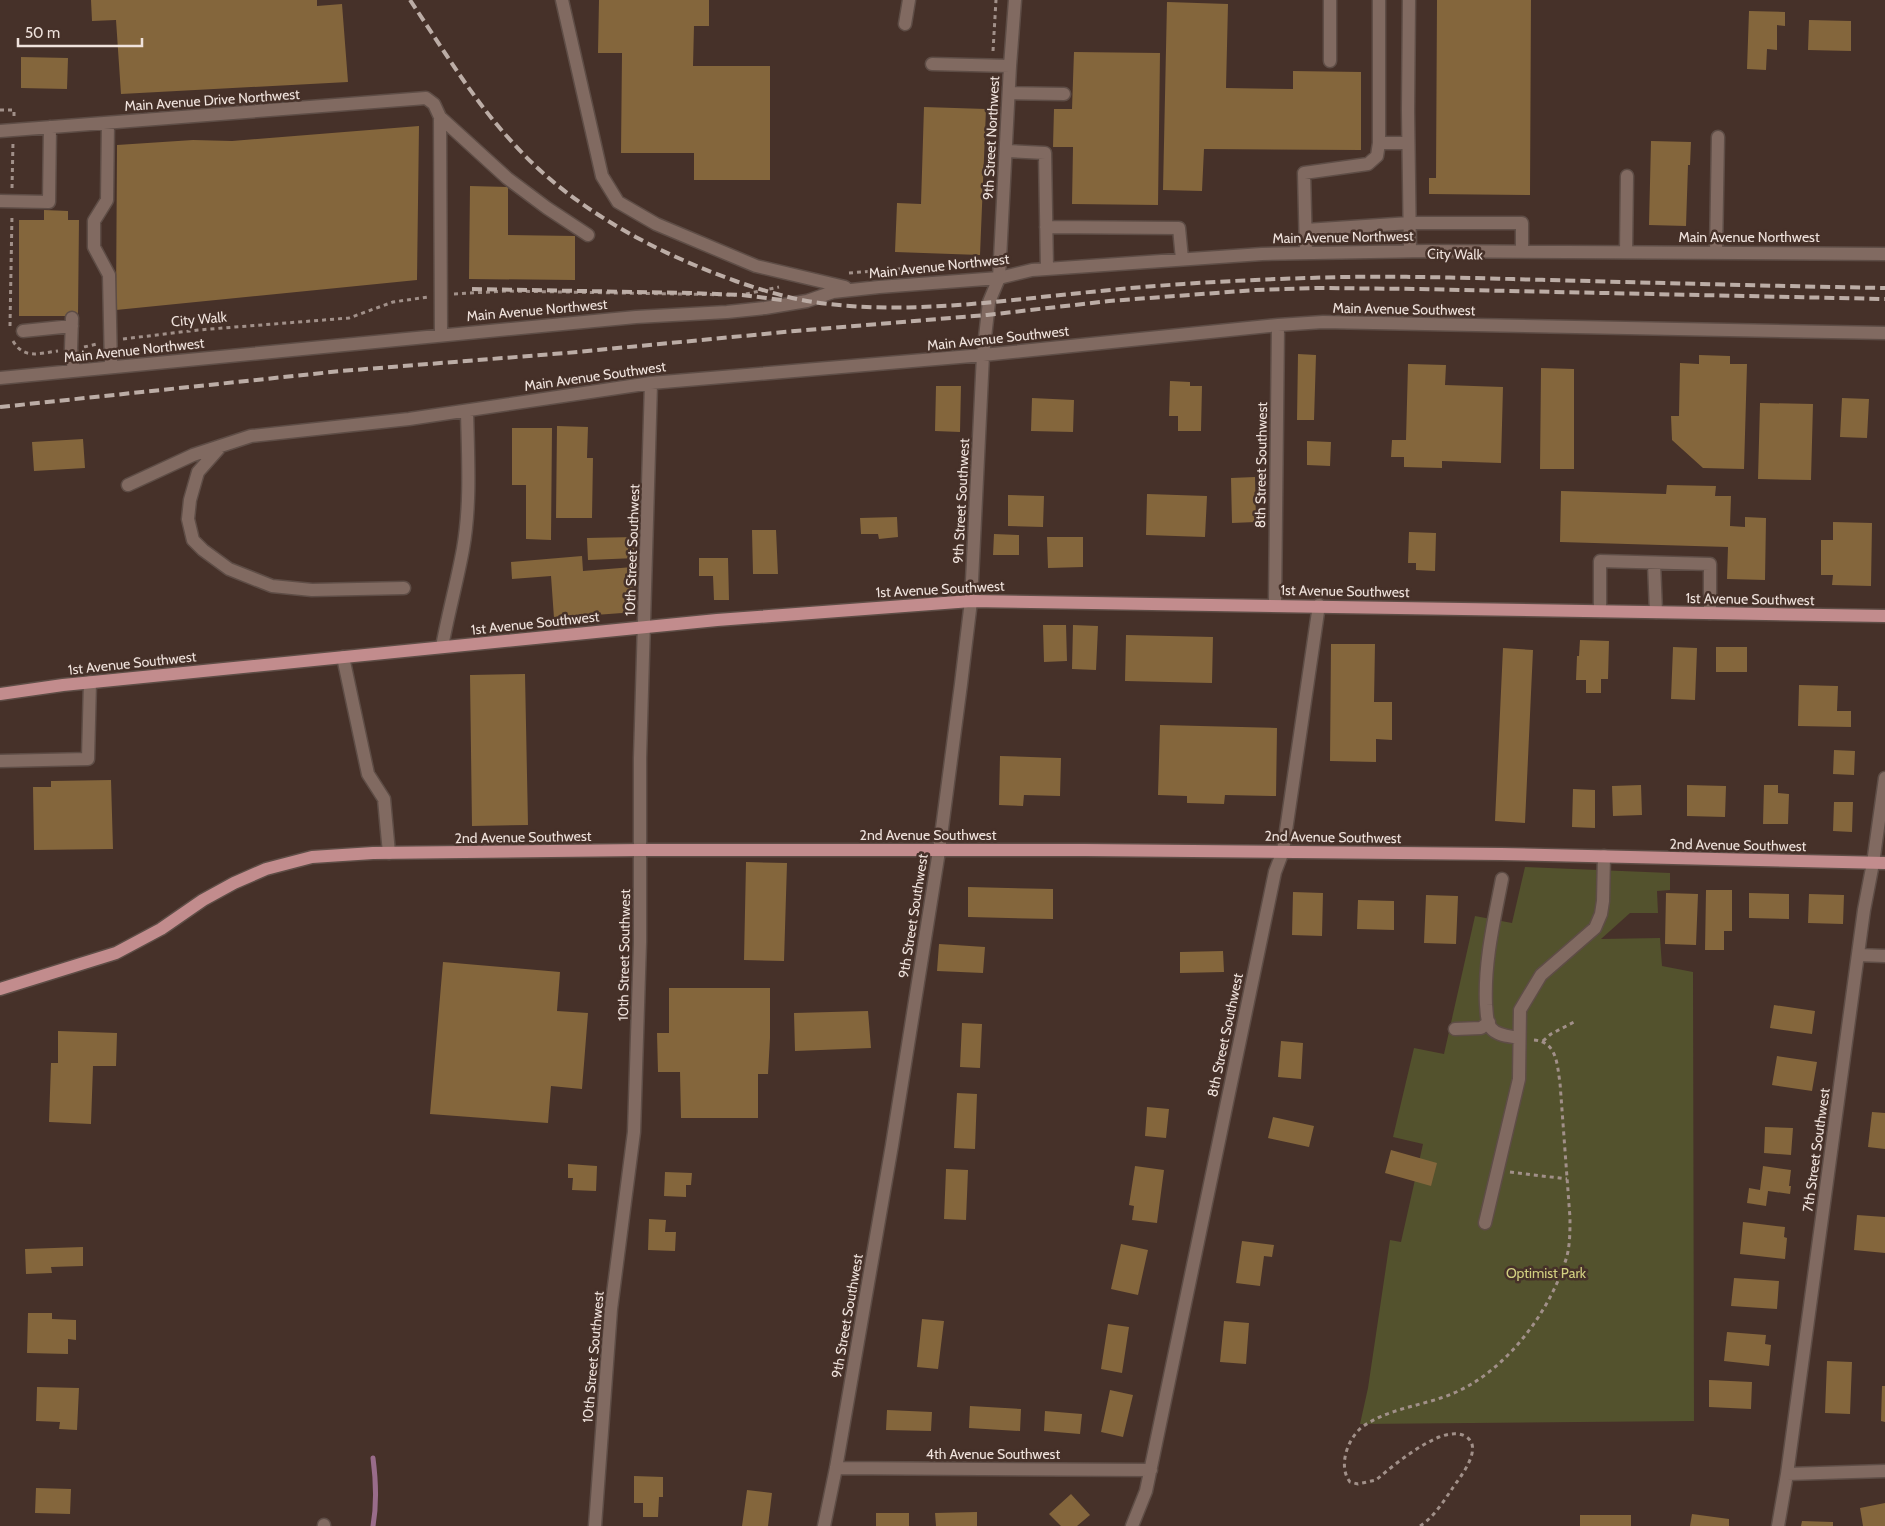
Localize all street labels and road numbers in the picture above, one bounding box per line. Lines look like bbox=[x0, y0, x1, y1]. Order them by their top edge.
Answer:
street label: 9th Street Northwest bbox=[979, 75, 1003, 201]
street label: Main Avenue Drive Northwest bbox=[124, 85, 301, 115]
street label: Main Avenue Northwest bbox=[1272, 227, 1414, 247]
street label: Main Avenue Northwest bbox=[1678, 228, 1820, 246]
street label: City Walk bbox=[1427, 245, 1484, 263]
street label: Main Avenue Northwest bbox=[868, 250, 1010, 282]
street label: Main Avenue Northwest bbox=[466, 295, 608, 325]
street label: Main Avenue Southwest bbox=[1333, 299, 1476, 319]
street label: City Walk bbox=[170, 308, 228, 330]
street label: Main Avenue Southwest bbox=[926, 322, 1070, 354]
street label: Main Avenue Northwest bbox=[63, 334, 205, 366]
street label: Main Avenue Southwest bbox=[523, 357, 667, 395]
street label: 8th Street Southwest bbox=[1251, 401, 1271, 528]
street label: 9th Street Southwest bbox=[949, 437, 973, 564]
street label: 10th Street Southwest bbox=[621, 483, 643, 616]
street label: 1st Avenue Southwest bbox=[875, 577, 1005, 601]
street label: 1st Avenue Southwest bbox=[1280, 581, 1410, 601]
street label: 1st Avenue Southwest bbox=[1685, 589, 1815, 609]
street label: 1st Avenue Southwest bbox=[470, 607, 600, 639]
street label: 1st Avenue Southwest bbox=[67, 647, 197, 679]
street label: 2nd Avenue Southwest bbox=[860, 826, 997, 844]
street label: 2nd Avenue Southwest bbox=[454, 827, 592, 847]
street label: 2nd Avenue Southwest bbox=[1264, 827, 1402, 847]
street label: 2nd Avenue Southwest bbox=[1669, 835, 1807, 855]
street label: 9th Street Southwest bbox=[894, 852, 932, 979]
street label: 10th Street Southwest bbox=[614, 889, 634, 1021]
street label: 8th Street Southwest bbox=[1203, 971, 1247, 1099]
street label: 7th Street Southwest bbox=[1798, 1087, 1834, 1213]
street label: 9th Street Southwest bbox=[827, 1252, 867, 1379]
street label: 10th Street Southwest bbox=[578, 1290, 608, 1424]
street label: 4th Avenue Southwest bbox=[926, 1445, 1060, 1463]

